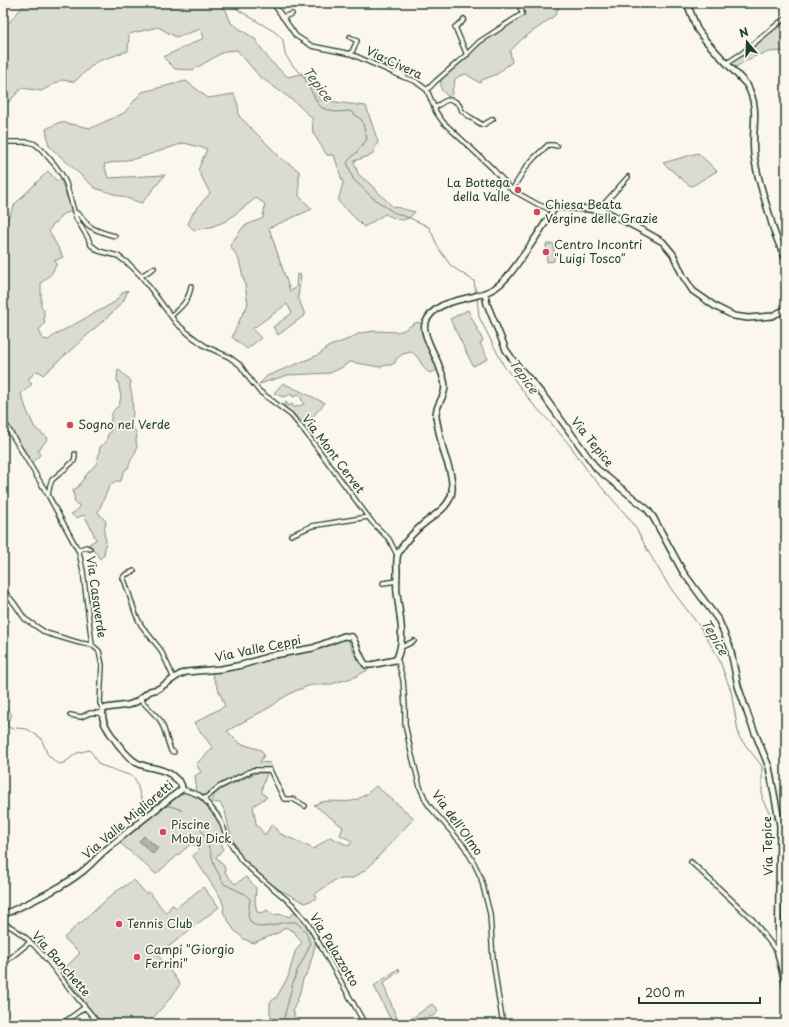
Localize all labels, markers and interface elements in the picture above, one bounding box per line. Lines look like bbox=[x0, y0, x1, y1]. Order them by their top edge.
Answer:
north arrow bbox=[727, 22, 767, 62]
text: N bbox=[737, 23, 751, 42]
street label: Via Civera bbox=[363, 41, 426, 83]
water label: Tepice bbox=[299, 62, 338, 106]
place label: La Bottega della Valle bbox=[447, 173, 511, 205]
marker: La Bottega della Valle bbox=[513, 185, 523, 195]
place label: Chiesa Beata Vergine delle Grazie bbox=[545, 195, 658, 227]
marker: Chiesa Beata Vergine delle Grazie bbox=[532, 207, 542, 217]
place label: Centro Incontri "Luigi Tosco" bbox=[554, 235, 642, 267]
marker: Centro Incontri "Luigi Tosco" bbox=[541, 247, 551, 257]
water label: Tepice bbox=[505, 354, 544, 398]
street label: Via Mont Cervet bbox=[298, 410, 370, 497]
street label: Via Tepice bbox=[567, 413, 619, 470]
place label: Sogno nel Verde bbox=[78, 415, 170, 433]
marker: Sogno nel Verde bbox=[65, 420, 75, 430]
street label: Via Casaverde bbox=[82, 555, 112, 639]
water label: Tepice bbox=[697, 615, 734, 659]
street label: Via Valle Ceppi bbox=[213, 630, 303, 666]
street label: Via Valle Miglioretti bbox=[78, 776, 177, 863]
street label: Via dell'Olmo bbox=[428, 786, 488, 859]
place label: Piscine Moby Dick bbox=[171, 815, 232, 847]
street label: Via Tepice bbox=[757, 816, 777, 876]
marker: Piscine Moby Dick bbox=[158, 827, 168, 837]
street label: Via Palazzotto bbox=[306, 909, 364, 990]
place label: Tennis Club bbox=[127, 914, 192, 932]
marker: Tennis Club bbox=[114, 919, 124, 929]
street label: Via Banchette bbox=[28, 927, 95, 1000]
place label: Campi "Giorgio Ferrini" bbox=[145, 940, 235, 972]
marker: Campi "Giorgio Ferrini" bbox=[132, 952, 142, 962]
scale bar bbox=[639, 979, 760, 1005]
text: 200 m bbox=[645, 983, 685, 1001]

